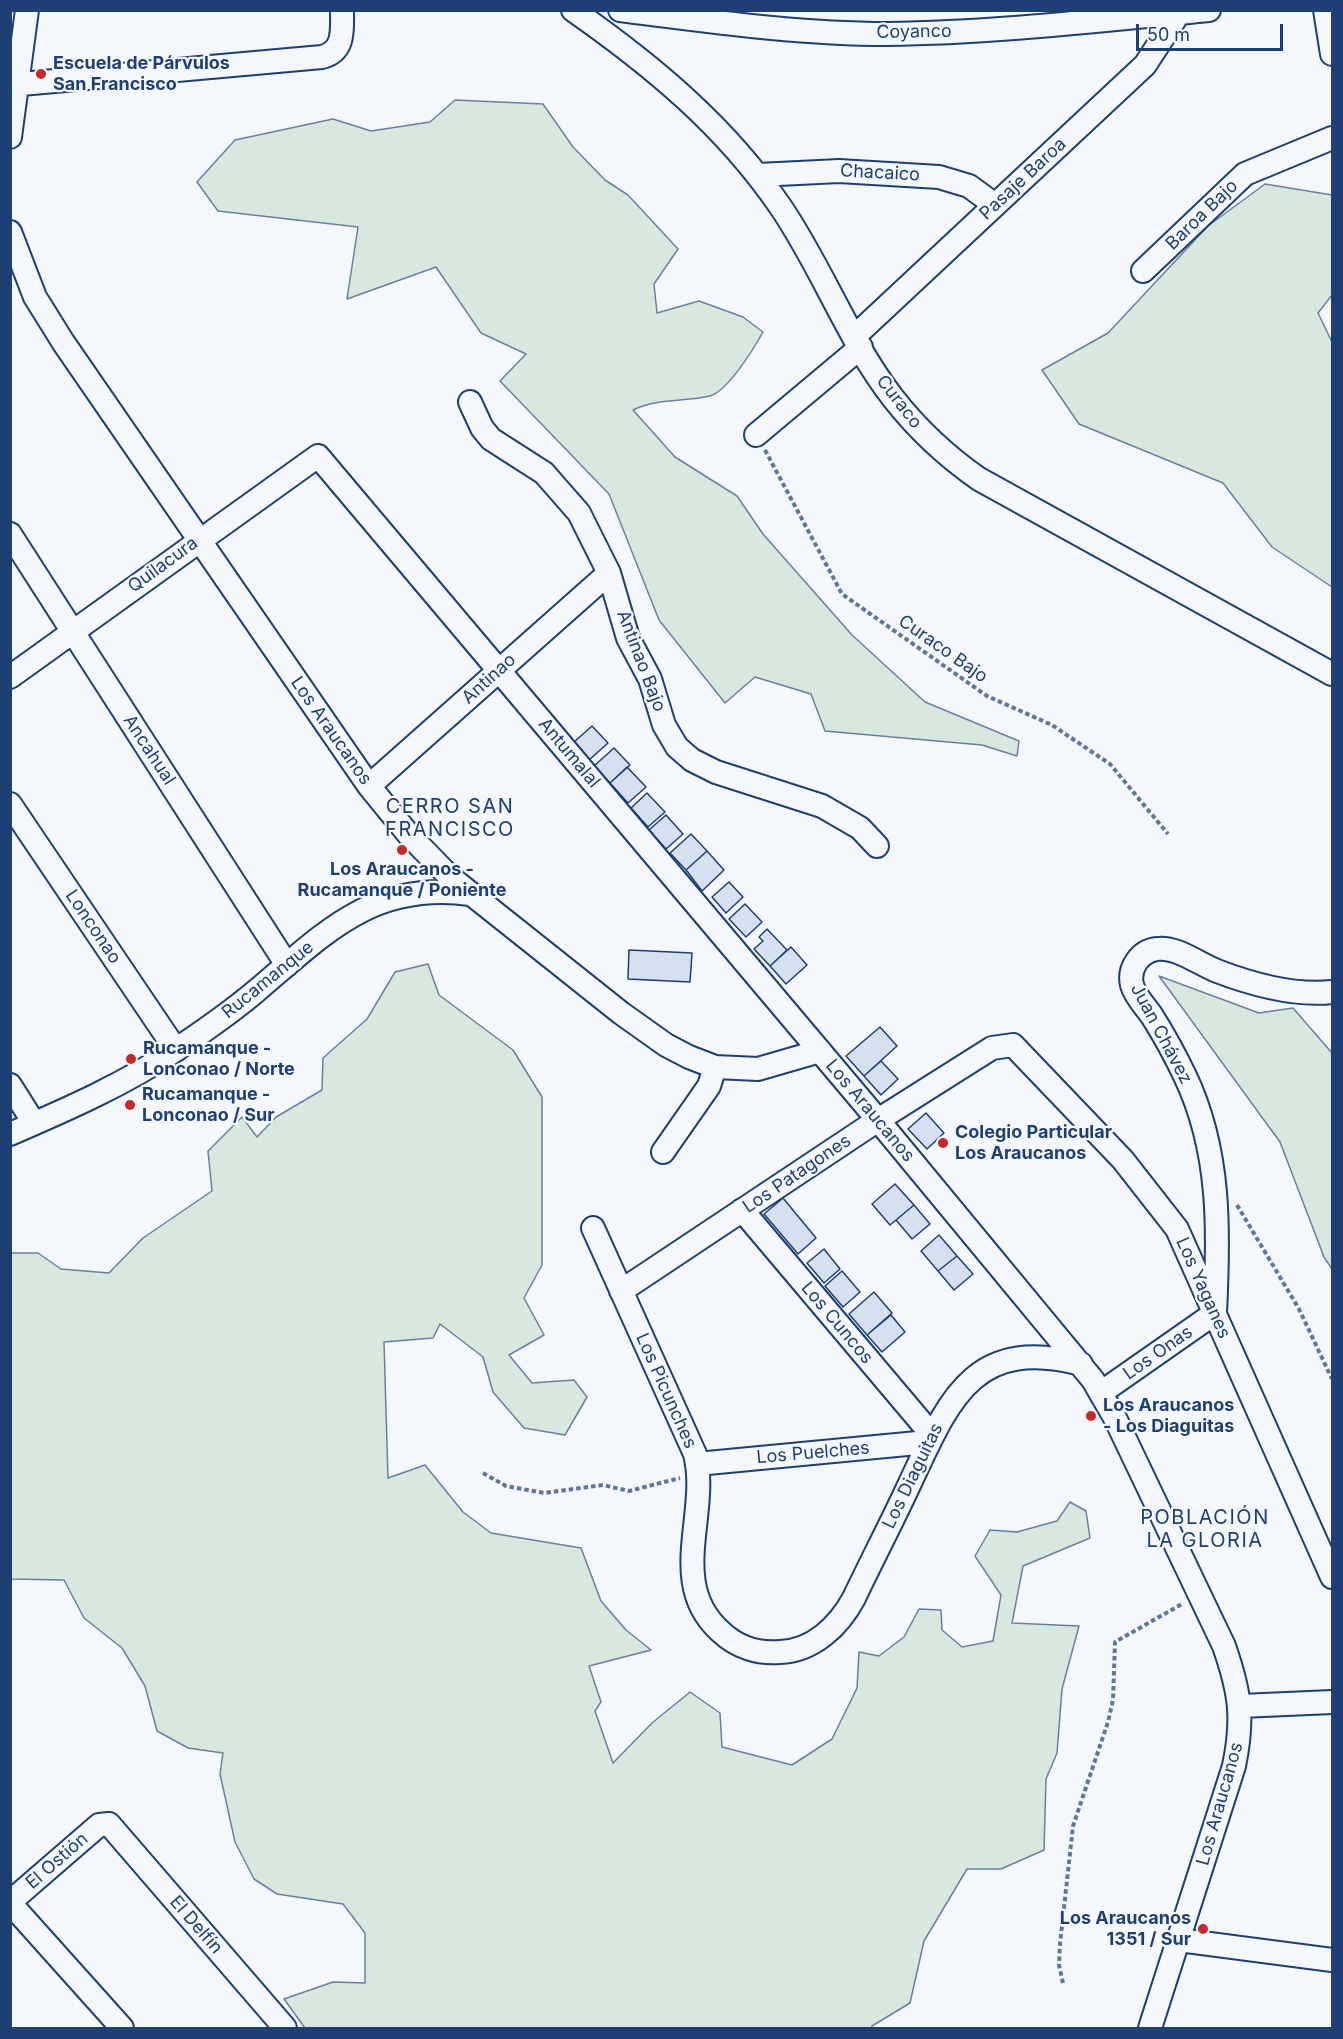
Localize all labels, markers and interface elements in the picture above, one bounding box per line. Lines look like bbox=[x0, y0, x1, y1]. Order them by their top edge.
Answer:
scale bar bbox=[1139, 12, 1286, 50]
street label: Coyanco bbox=[876, 21, 952, 43]
text: 50 m bbox=[1147, 24, 1190, 45]
place label: Escuela de Párvulos San Francisco bbox=[53, 53, 230, 96]
marker: Escuela de Párvulos San Francisco bbox=[34, 67, 48, 81]
street label: Pasaje Baroa bbox=[975, 133, 1071, 225]
street label: Chacaico bbox=[840, 160, 920, 186]
street label: Baroa Bajo bbox=[1162, 175, 1242, 255]
street label: Curaco bbox=[871, 371, 927, 433]
street label: Quilacura bbox=[124, 532, 202, 598]
street label: Antinao Bajo bbox=[612, 607, 670, 715]
street label: Curaco Bajo bbox=[894, 610, 992, 688]
street label: Antinao bbox=[458, 649, 520, 709]
street label: Los Araucanos bbox=[286, 673, 376, 789]
street label: Ancahual bbox=[118, 711, 180, 789]
street label: Antumalal bbox=[534, 714, 604, 792]
district label: CERRO SAN FRANCISCO bbox=[385, 795, 515, 842]
marker: Los Araucanos - Rucamanque / Poniente bbox=[395, 843, 409, 857]
place label: Los Araucanos - Rucamanque / Poniente bbox=[298, 859, 506, 902]
street label: Lonconao bbox=[60, 886, 126, 968]
street label: Rucamanque bbox=[218, 937, 318, 1023]
street label: Juan Chávez bbox=[1126, 980, 1196, 1088]
place label: Rucamanque - Lonconao / Norte bbox=[143, 1038, 295, 1080]
marker: Rucamanque - Lonconao / Norte bbox=[124, 1052, 138, 1066]
street label: Los Araucanos bbox=[821, 1055, 919, 1167]
place label: Rucamanque - Lonconao / Sur bbox=[142, 1084, 275, 1126]
marker: Rucamanque - Lonconao / Sur bbox=[123, 1098, 137, 1112]
place label: Colegio Particular Los Araucanos bbox=[955, 1122, 1112, 1164]
street label: Los Patagones bbox=[739, 1130, 855, 1218]
marker: Colegio Particular Los Araucanos bbox=[936, 1136, 950, 1150]
street label: Los Yaganes bbox=[1171, 1234, 1235, 1342]
street label: Los Cuncos bbox=[796, 1278, 878, 1368]
street label: Los Onas bbox=[1119, 1321, 1197, 1385]
street label: Los Picunches bbox=[631, 1330, 701, 1452]
place label: Los Araucanos - Los Diaguitas bbox=[1103, 1395, 1234, 1438]
marker: Los Araucanos - Los Diaguitas bbox=[1084, 1409, 1098, 1423]
street label: Los Diaguitas bbox=[878, 1420, 948, 1532]
street label: Los Puelches bbox=[756, 1437, 870, 1469]
district label: POBLACIÓN LA GLORIA bbox=[1140, 1506, 1270, 1553]
street label: Los Araucanos bbox=[1192, 1740, 1248, 1868]
street label: El Ostión bbox=[22, 1828, 92, 1894]
street label: El Delfín bbox=[165, 1892, 227, 1958]
place label: Los Araucanos 1351 / Sur bbox=[1060, 1908, 1191, 1950]
marker: Los Araucanos 1351 / Sur bbox=[1196, 1922, 1210, 1936]

